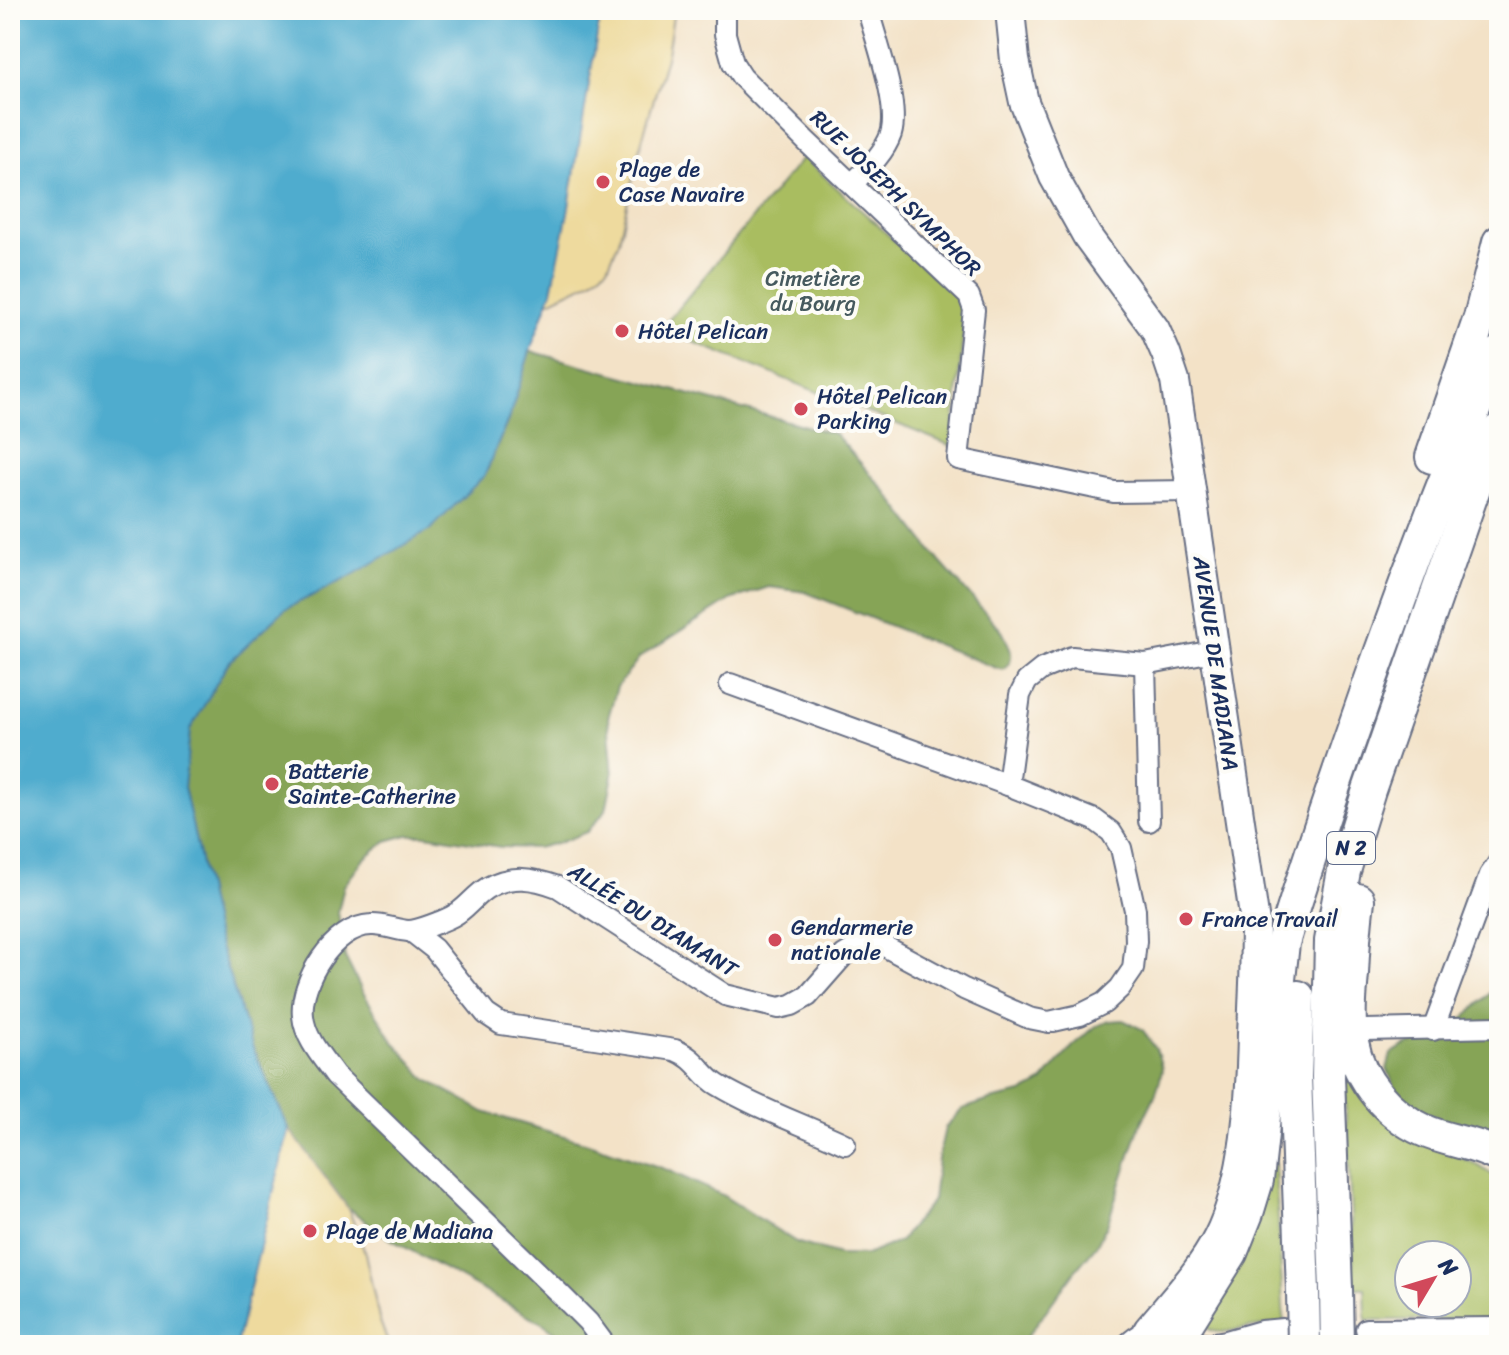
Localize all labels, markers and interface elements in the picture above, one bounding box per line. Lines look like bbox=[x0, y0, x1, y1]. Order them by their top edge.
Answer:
street label: RUE JOSEPH SYMPHOR bbox=[801, 100, 991, 286]
place label: Plage de Case Navaire bbox=[619, 150, 745, 214]
marker: Plage de Case Navaire bbox=[594, 173, 612, 191]
park label: Cimetière du Bourg bbox=[765, 259, 861, 323]
place label: Hôtel Pelican bbox=[638, 312, 768, 351]
marker: Hôtel Pelican bbox=[613, 322, 631, 340]
place label: Hôtel Pelican Parking bbox=[817, 377, 947, 441]
marker: Hôtel Pelican Parking bbox=[792, 400, 810, 418]
street label: AVENUE DE MADIANA bbox=[1181, 552, 1250, 773]
place label: Batterie Sainte-Catherine bbox=[288, 752, 456, 816]
marker: Batterie Sainte-Catherine bbox=[263, 775, 281, 793]
road number: N 2 bbox=[1327, 832, 1375, 864]
street label: ALLÉE DU DIAMANT bbox=[559, 851, 747, 989]
place label: France Travail bbox=[1202, 900, 1339, 939]
place label: Gendarmerie nationale bbox=[791, 908, 913, 972]
marker: France Travail bbox=[1177, 910, 1195, 928]
marker: Gendarmerie nationale bbox=[766, 931, 784, 949]
place label: Plage de Madiana bbox=[326, 1212, 493, 1251]
marker: Plage de Madiana bbox=[301, 1222, 319, 1240]
north arrow bbox=[1393, 1239, 1473, 1319]
text: N bbox=[1428, 1248, 1469, 1286]

